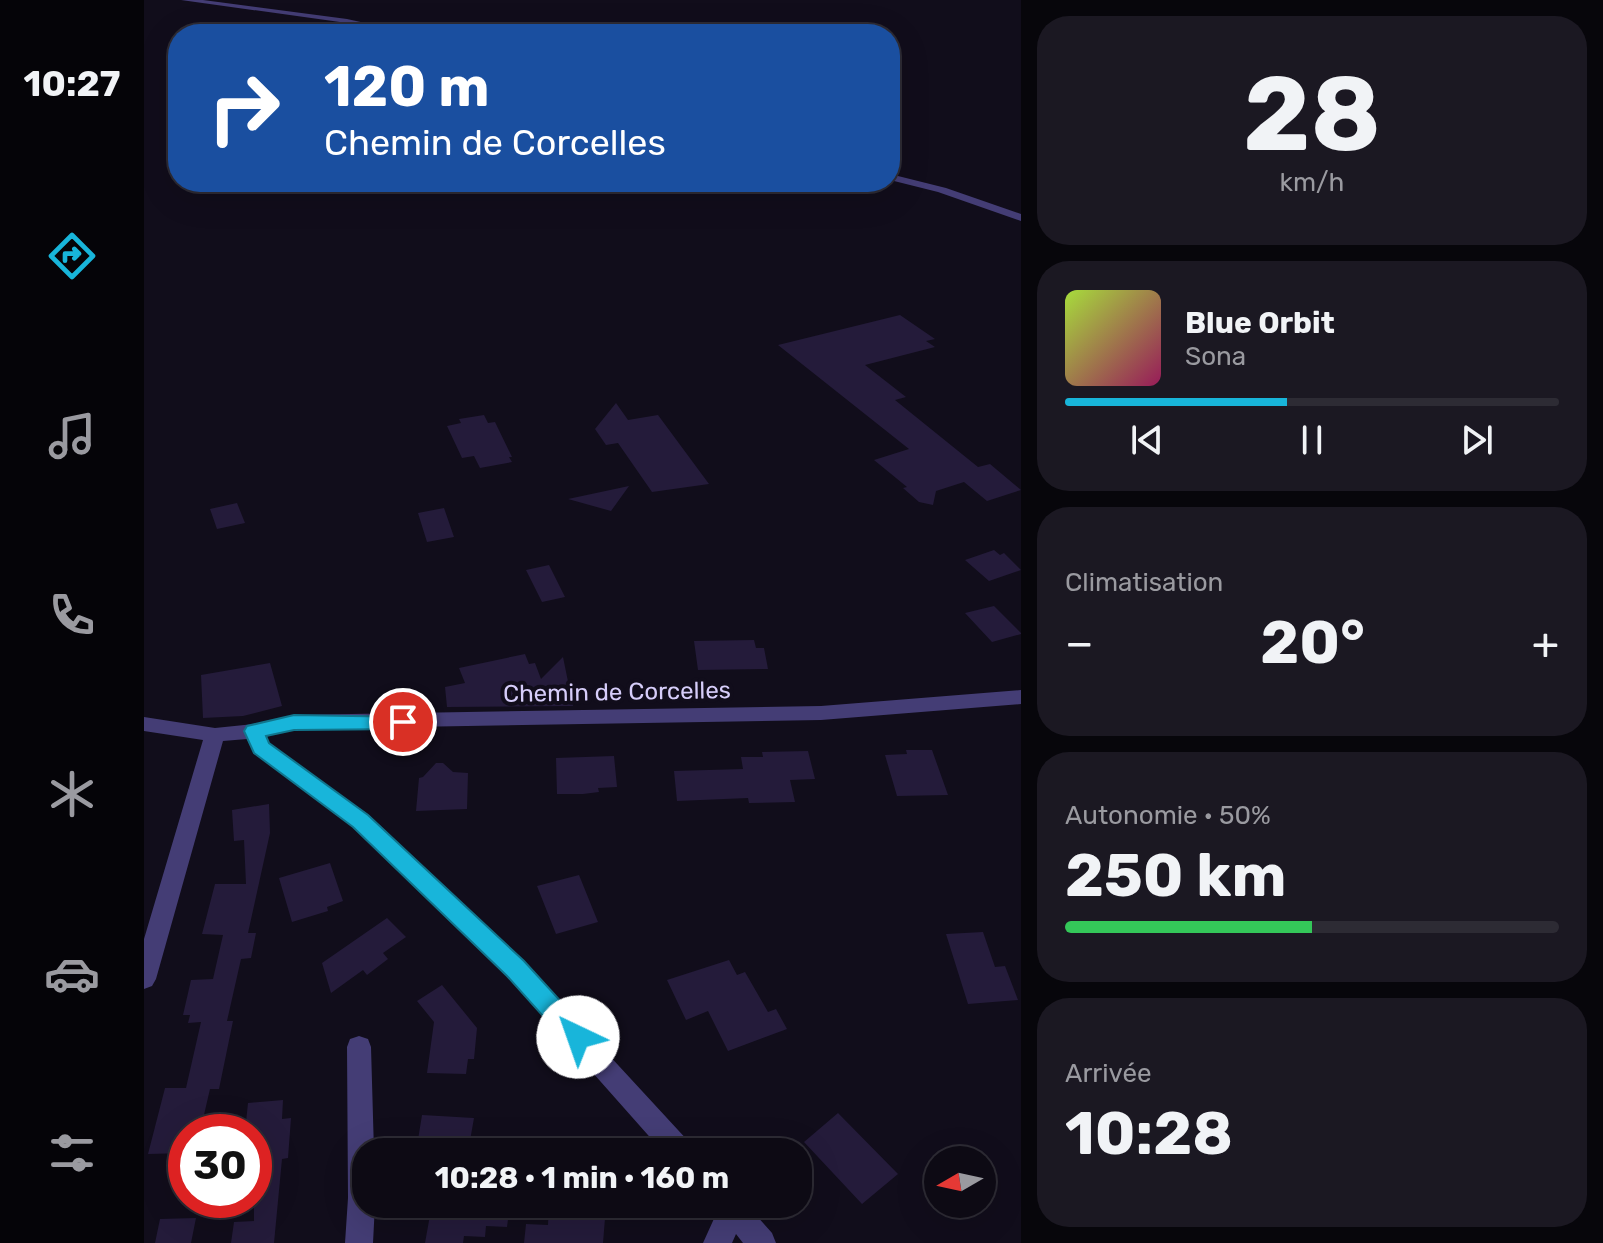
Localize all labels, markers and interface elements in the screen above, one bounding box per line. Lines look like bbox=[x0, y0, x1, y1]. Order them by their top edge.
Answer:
text: 28 bbox=[1243, 53, 1381, 176]
text: 120 m bbox=[324, 54, 490, 120]
icon: right bbox=[192, 56, 296, 160]
text: 10:27 bbox=[24, 62, 120, 105]
text: Chemin de Corcelles bbox=[324, 121, 666, 164]
text: km/h bbox=[1280, 167, 1344, 198]
icon: directions bbox=[44, 228, 100, 284]
text: Blue Orbit bbox=[1185, 305, 1335, 341]
text: Sona bbox=[1185, 341, 1246, 372]
icon: music bbox=[44, 408, 100, 464]
icon: previous bbox=[1125, 418, 1169, 462]
icon: pause bbox=[1290, 418, 1334, 462]
icon: next bbox=[1455, 418, 1499, 462]
text: Climatisation bbox=[1065, 567, 1223, 598]
icon: phone bbox=[44, 587, 100, 643]
text: 20° bbox=[1260, 607, 1365, 678]
text: − bbox=[1065, 617, 1094, 669]
text: + bbox=[1532, 617, 1559, 669]
street label: Chemin de Corcelles bbox=[503, 676, 731, 708]
pin bbox=[369, 688, 437, 756]
icon: arrive bbox=[381, 700, 425, 744]
icon: climate bbox=[44, 766, 100, 822]
text: Autonomie · 50% bbox=[1065, 800, 1271, 831]
text: 250 km bbox=[1065, 840, 1286, 911]
icon: car bbox=[44, 946, 100, 1002]
position arrow bbox=[536, 995, 620, 1079]
text: Arrivée bbox=[1065, 1058, 1152, 1089]
text: 10:28 bbox=[1065, 1098, 1233, 1169]
speed limit sign: 30 bbox=[168, 1114, 272, 1218]
icon: filters bbox=[44, 1125, 100, 1181]
north arrow bbox=[924, 1146, 996, 1218]
map controls bbox=[924, 1146, 996, 1218]
text: 10:28 · 1 min · 160 m bbox=[435, 1160, 729, 1196]

